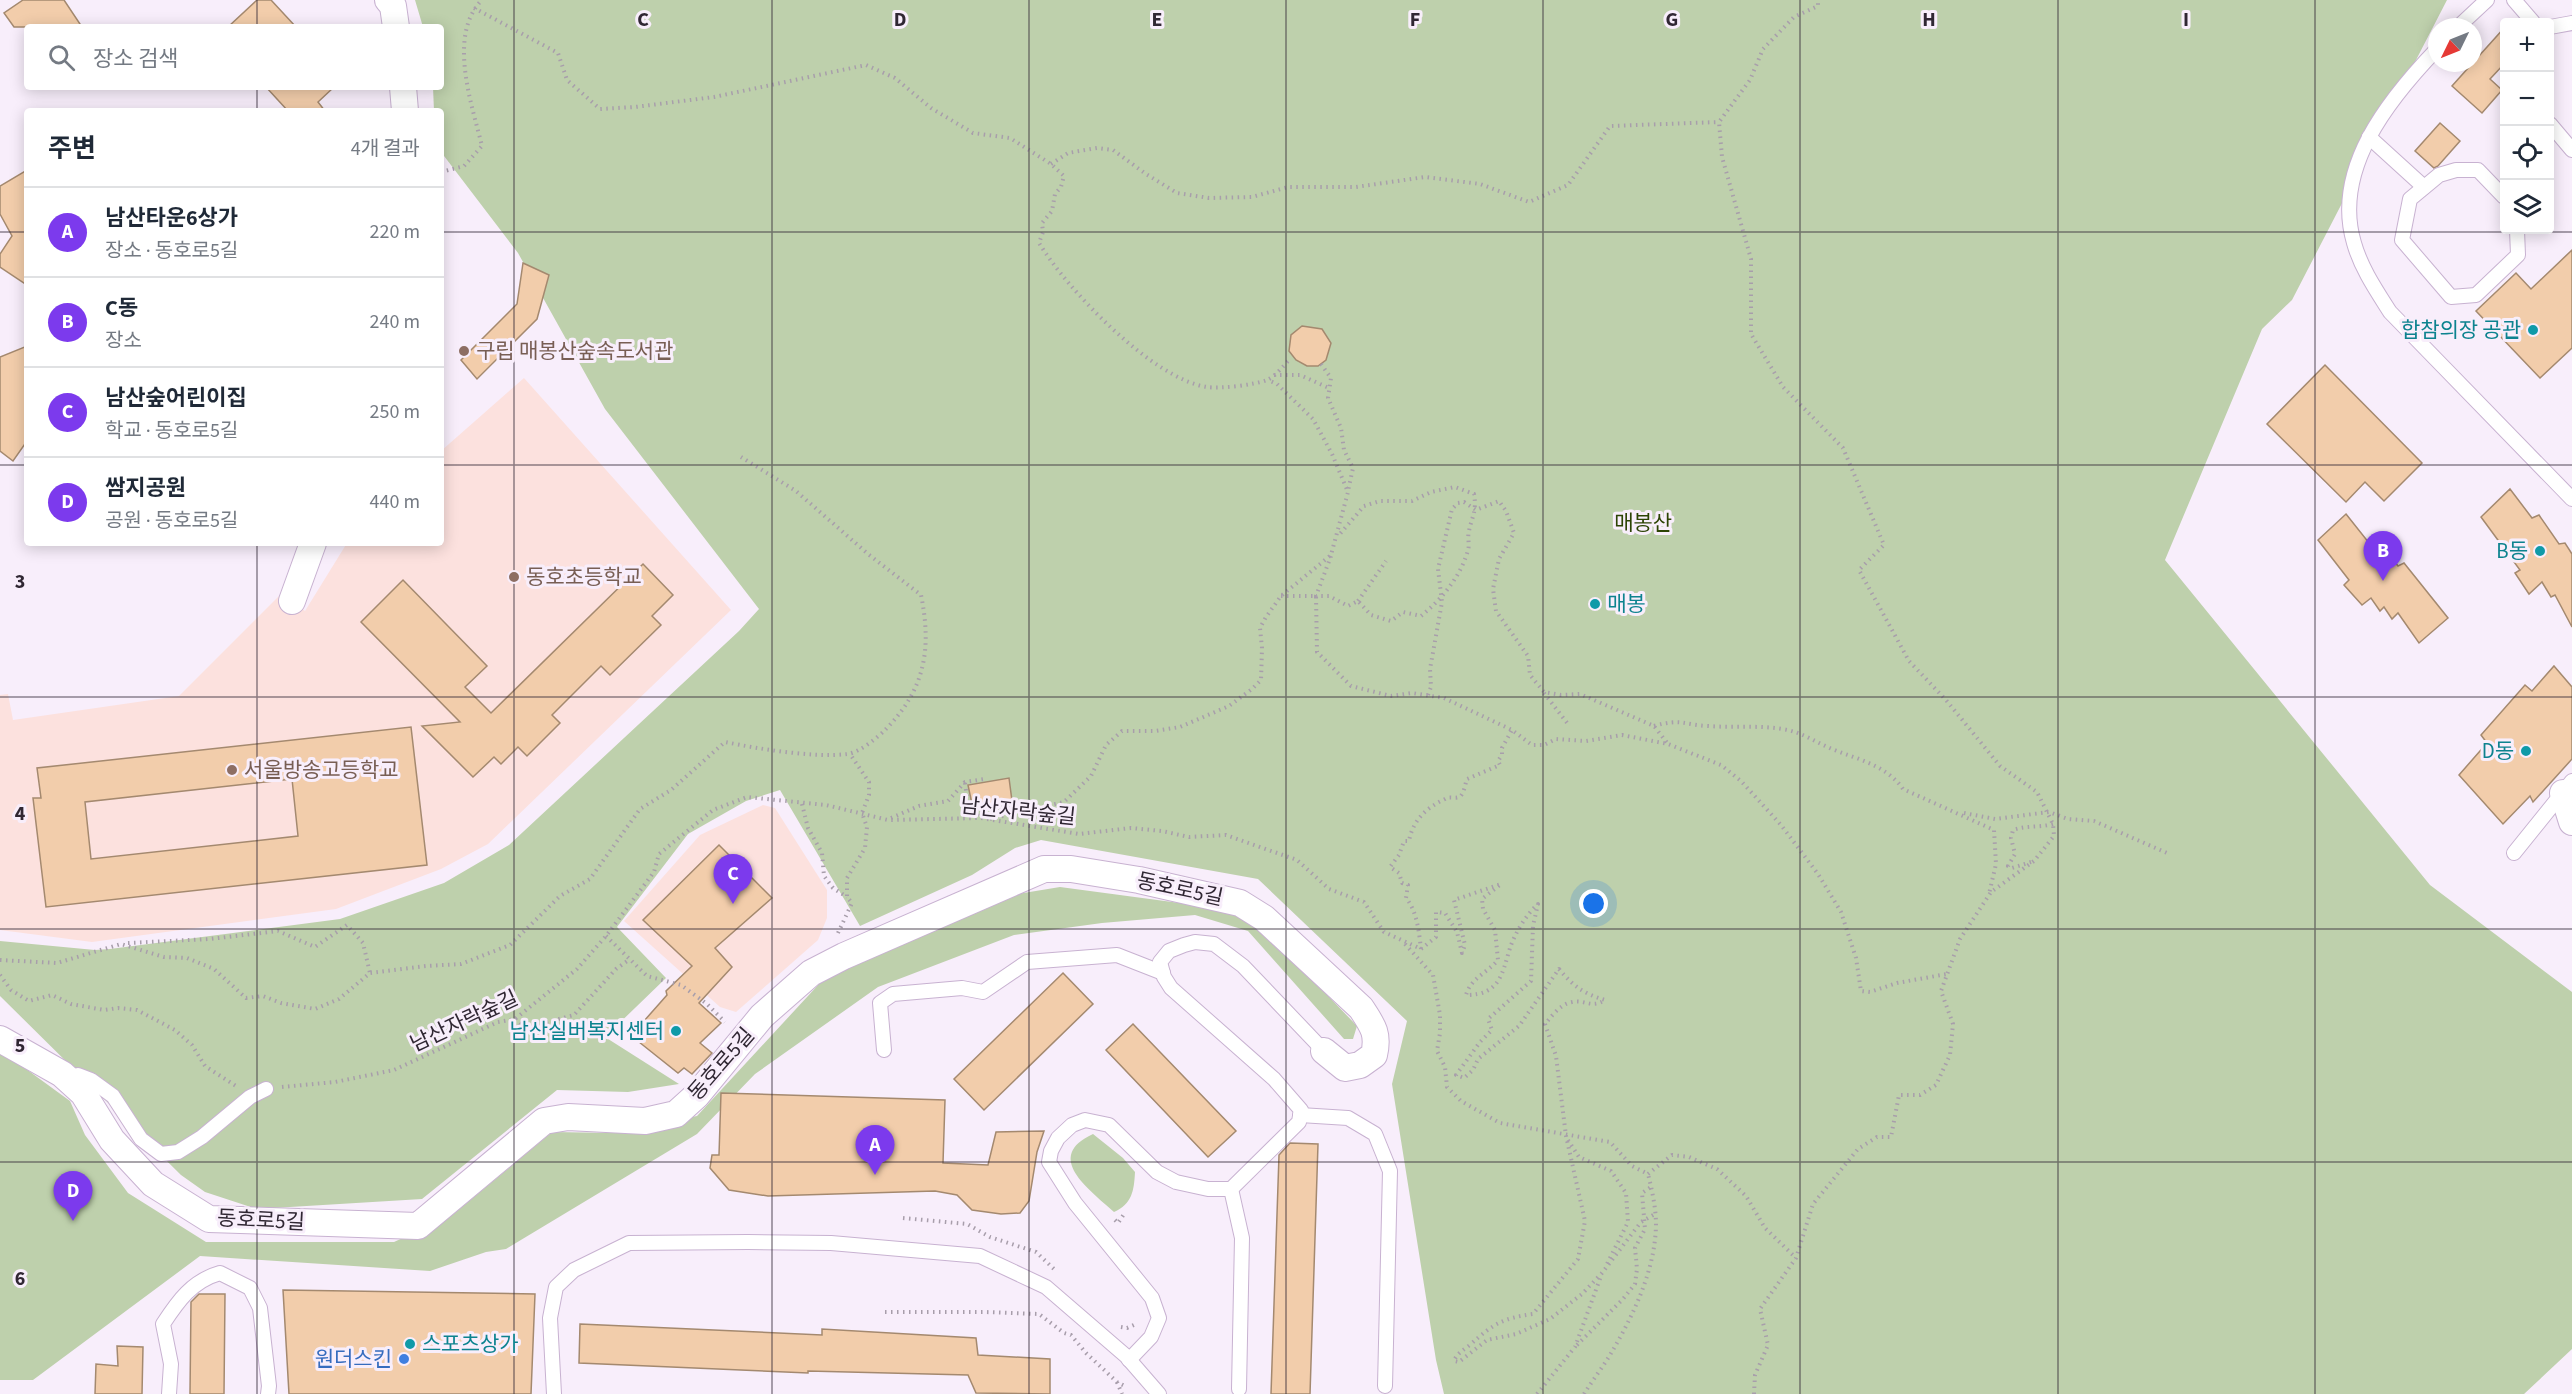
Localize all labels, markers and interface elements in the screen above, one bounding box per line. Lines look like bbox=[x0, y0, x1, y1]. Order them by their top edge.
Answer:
text: C bbox=[637, 6, 649, 34]
text: D bbox=[894, 6, 906, 34]
text: E bbox=[1152, 6, 1162, 34]
text: F bbox=[1410, 6, 1420, 34]
text: G bbox=[1666, 6, 1678, 34]
text: H bbox=[1922, 6, 1936, 34]
text: I bbox=[2183, 6, 2189, 34]
north arrow bbox=[2428, 18, 2482, 72]
map controls bbox=[2500, 18, 2554, 234]
button: + bbox=[2500, 18, 2554, 72]
search box bbox=[24, 24, 444, 90]
icon: search bbox=[45, 41, 78, 74]
text: 장소 검색 bbox=[93, 43, 178, 75]
button: − bbox=[2500, 72, 2554, 126]
button: locate bbox=[2500, 126, 2554, 180]
text: 주변 bbox=[48, 130, 96, 167]
text: 4개 결과 bbox=[351, 135, 420, 163]
button: layers bbox=[2500, 180, 2554, 234]
text: 남산타운6상가 bbox=[105, 202, 238, 234]
text: A bbox=[62, 218, 73, 246]
text: 220 m bbox=[370, 218, 420, 246]
text: 장소 · 동호로5길 bbox=[105, 237, 238, 265]
text: C동 bbox=[105, 292, 138, 324]
text: B bbox=[61, 308, 74, 336]
text: 240 m bbox=[370, 308, 420, 336]
place label: 합참의장 공관 bbox=[2401, 315, 2521, 345]
marker: 합참의장 공관 bbox=[2526, 323, 2540, 337]
text: 장소 bbox=[105, 327, 142, 355]
place label: 구립 매봉산숲속도서관 bbox=[476, 336, 673, 366]
marker: 구립 매봉산숲속도서관 bbox=[457, 344, 471, 358]
text: 남산숲어린이집 bbox=[105, 382, 247, 414]
text: C bbox=[62, 398, 73, 426]
text: 250 m bbox=[370, 398, 420, 426]
text: 학교 · 동호로5길 bbox=[105, 417, 238, 445]
text: 쌈지공원 bbox=[105, 472, 186, 504]
text: D bbox=[61, 488, 74, 516]
text: 440 m bbox=[370, 488, 420, 516]
text: 공원 · 동호로5길 bbox=[105, 507, 238, 535]
park label: 매봉산 bbox=[1614, 508, 1672, 538]
pin: B bbox=[2364, 532, 2402, 581]
place label: B동 bbox=[2496, 536, 2528, 566]
marker: B동 bbox=[2533, 544, 2547, 558]
place label: 동호초등학교 bbox=[526, 562, 642, 592]
text: 3 bbox=[15, 568, 25, 596]
marker: 동호초등학교 bbox=[507, 570, 521, 584]
place label: 매봉 bbox=[1607, 589, 1646, 619]
marker: 매봉 bbox=[1588, 597, 1602, 611]
place label: D동 bbox=[2482, 736, 2514, 766]
marker: D동 bbox=[2519, 744, 2533, 758]
place label: 서울방송고등학교 bbox=[244, 755, 399, 785]
marker: 서울방송고등학교 bbox=[225, 763, 239, 777]
street label: 남산자락숲길 bbox=[959, 790, 1077, 832]
text: 4 bbox=[15, 800, 26, 828]
pin: C bbox=[714, 854, 752, 904]
street label: 동호로5길 bbox=[1134, 865, 1226, 913]
your location bbox=[1579, 889, 1608, 918]
street label: 남산자락숲길 bbox=[405, 983, 523, 1059]
place label: 남산실버복지센터 bbox=[509, 1016, 664, 1046]
street label: 동호로5길 bbox=[681, 1021, 761, 1107]
marker: 남산실버복지센터 bbox=[669, 1024, 683, 1038]
text: 5 bbox=[15, 1032, 25, 1060]
pin: A bbox=[856, 1126, 894, 1175]
pin: D bbox=[54, 1172, 92, 1221]
street label: 동호로5길 bbox=[216, 1203, 306, 1237]
text: 6 bbox=[15, 1265, 25, 1293]
place label: 스포츠상가 bbox=[422, 1329, 519, 1359]
marker: 스포츠상가 bbox=[403, 1337, 417, 1351]
place label: 원더스킨 bbox=[315, 1344, 392, 1374]
marker: 원더스킨 bbox=[397, 1352, 411, 1366]

